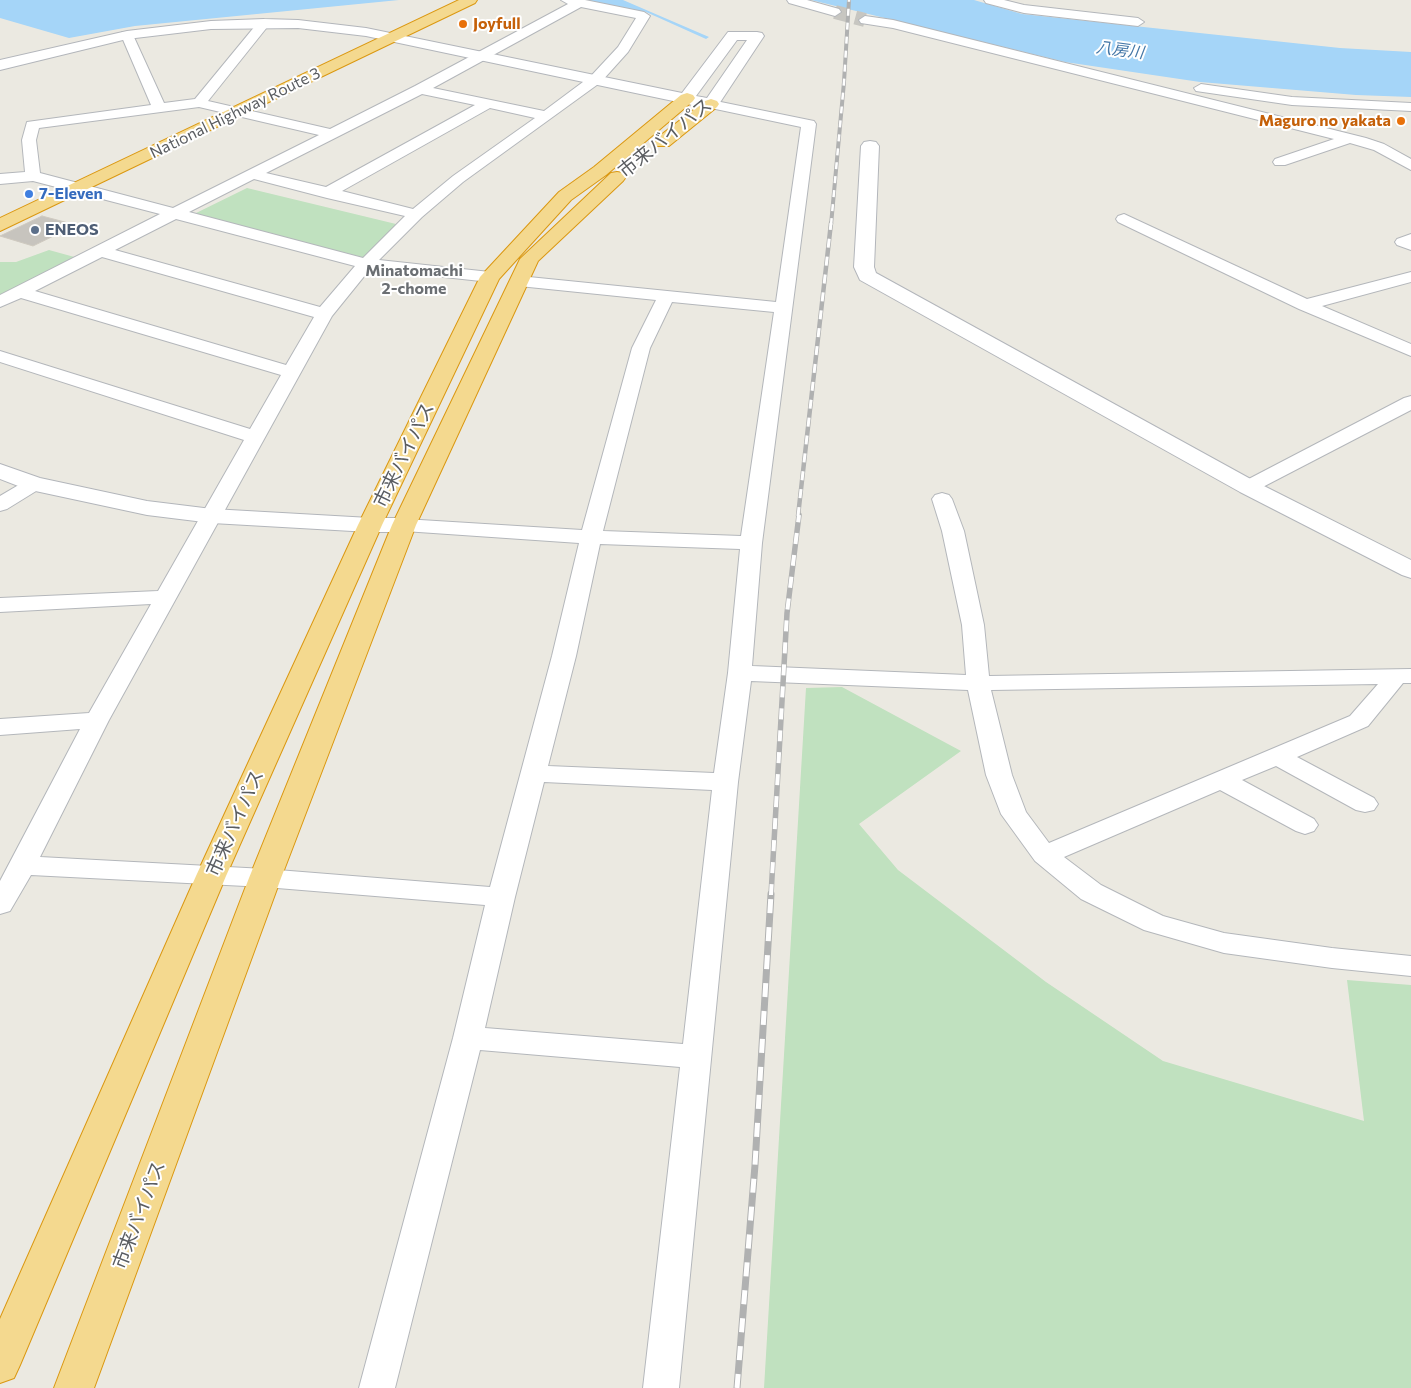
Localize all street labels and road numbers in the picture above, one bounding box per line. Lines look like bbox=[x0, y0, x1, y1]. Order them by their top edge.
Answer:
street label: National Highway Route 3 bbox=[147, 63, 323, 163]
street label: 市来バイパス bbox=[614, 93, 716, 183]
street label: 市来バイパス bbox=[369, 399, 439, 511]
street label: 市来バイパス bbox=[201, 766, 269, 880]
street label: 市来バイパス bbox=[108, 1158, 170, 1272]

